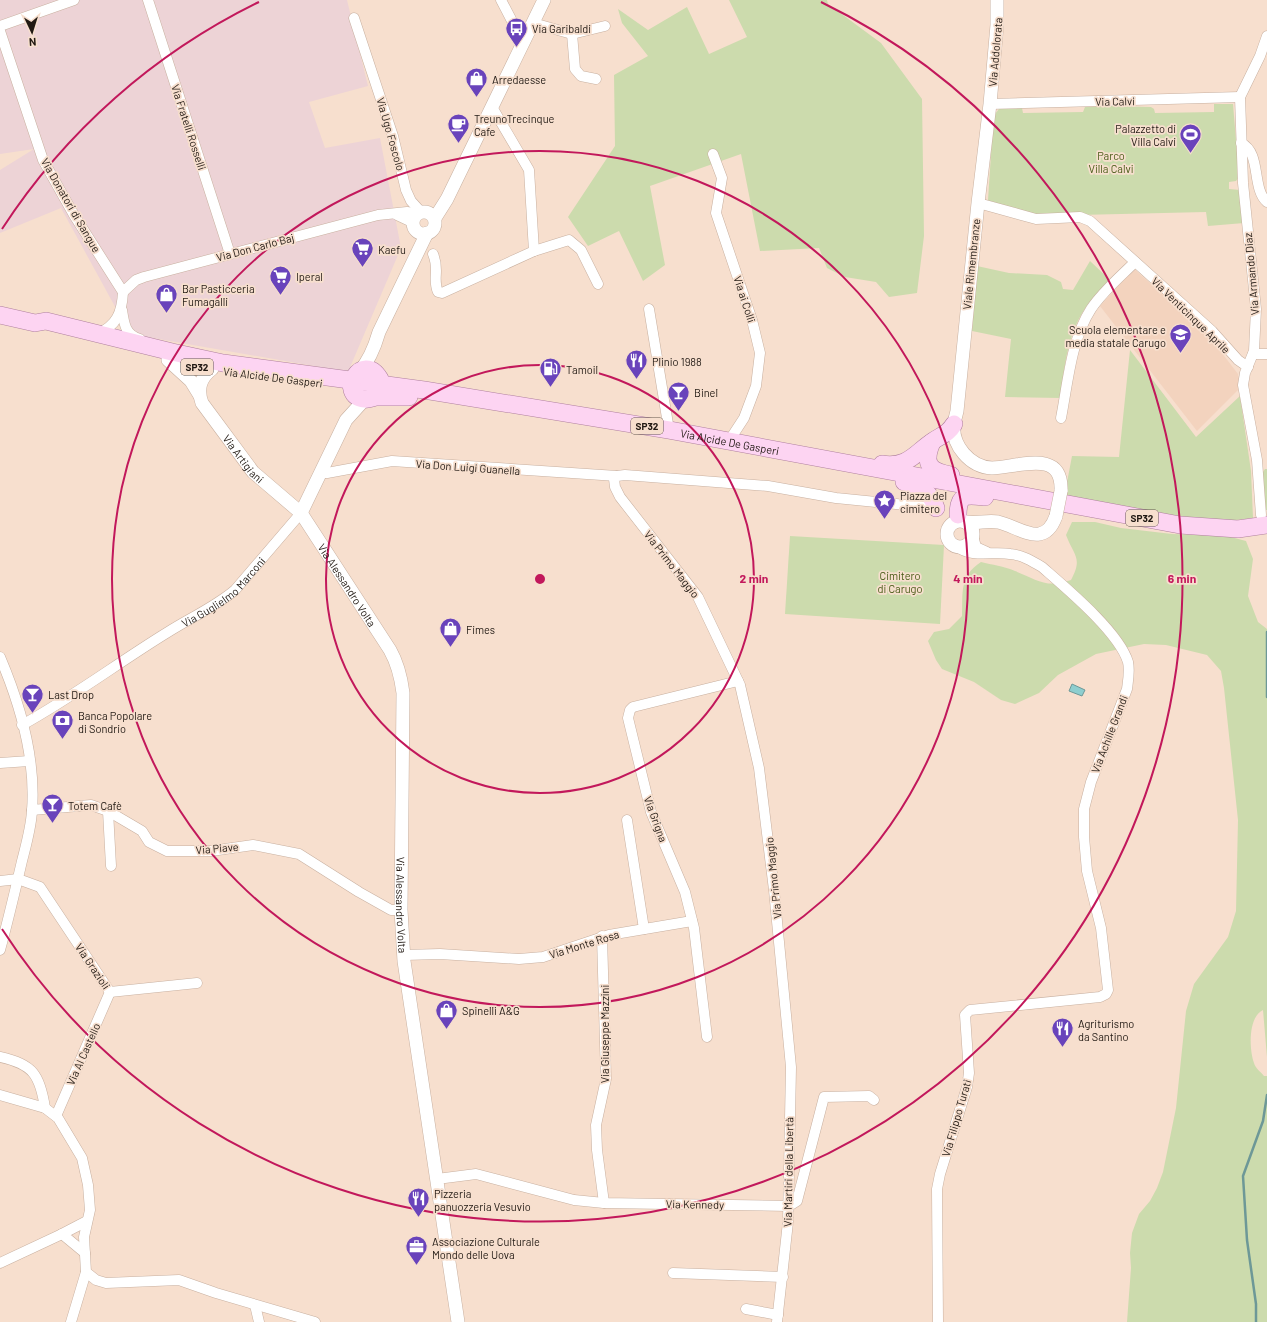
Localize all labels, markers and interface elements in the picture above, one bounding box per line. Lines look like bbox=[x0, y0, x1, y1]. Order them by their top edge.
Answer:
north arrow bbox=[12, 12, 52, 52]
bus stop icon: Via Garibaldi bbox=[503, 15, 529, 48]
street label: Via Addolorata bbox=[986, 17, 1004, 87]
place label: Via Garibaldi bbox=[532, 22, 591, 35]
text: N bbox=[29, 36, 37, 49]
shop icon: Arredaesse bbox=[463, 66, 489, 99]
place label: Arredaesse bbox=[492, 73, 546, 86]
street label: Via Fratelli Rosselli bbox=[169, 82, 209, 172]
street label: Via Calvi bbox=[1095, 94, 1135, 108]
street label: Via Ugo Foscolo bbox=[374, 96, 408, 172]
cafe icon: TreunoTrecinque Cafe bbox=[446, 111, 472, 144]
place label: TreunoTrecinque Cafe bbox=[474, 112, 555, 138]
sports icon: Palazzetto di Villa Calvi bbox=[1178, 121, 1204, 154]
place label: Palazzetto di Villa Calvi bbox=[1115, 122, 1176, 148]
park label: Parco Villa Calvi bbox=[1089, 149, 1134, 175]
street label: Via Donatori di Sangue bbox=[39, 155, 103, 255]
street label: Viale Rimembranze bbox=[960, 218, 982, 310]
street label: Via Don Carlo Baj bbox=[215, 230, 295, 264]
street label: Via Armando Diaz bbox=[1241, 232, 1261, 316]
supermarket icon: Kaefu bbox=[349, 236, 375, 269]
place label: Kaefu bbox=[378, 243, 406, 256]
supermarket icon: Iperal bbox=[268, 263, 294, 296]
place label: Iperal bbox=[296, 270, 323, 283]
street label: Via ai Colli bbox=[731, 274, 759, 324]
street label: Via Venticinque Aprile bbox=[1149, 274, 1233, 356]
shop icon: Bar Pasticceria Fumagalli bbox=[153, 281, 179, 314]
place label: Bar Pasticceria Fumagalli bbox=[182, 282, 255, 308]
school or university icon: Scuola elementare e media statale Carugo bbox=[1168, 322, 1194, 355]
place label: Scuola elementare e media statale Carugo bbox=[1065, 323, 1166, 349]
restaurant icon: Plinio 1988 bbox=[623, 348, 649, 381]
place label: Plinio 1988 bbox=[652, 355, 702, 368]
fuel station icon: Tamoil bbox=[538, 356, 564, 389]
road number: SP32 bbox=[181, 359, 213, 375]
place label: Tamoil bbox=[566, 363, 598, 376]
street label: Via Alcide De Gasperi bbox=[223, 364, 324, 390]
bar icon: Binel bbox=[666, 379, 692, 412]
place label: Binel bbox=[694, 386, 718, 399]
road number: SP32 bbox=[631, 418, 663, 434]
street label: Via Alcide De Gasperi bbox=[679, 426, 781, 457]
street label: Via Artigiani bbox=[221, 432, 267, 485]
street label: Via Don Luigi Guanella bbox=[415, 457, 521, 477]
place icon: Piazza del cimitero bbox=[871, 488, 897, 521]
place label: Piazza del cimitero bbox=[900, 489, 947, 515]
road number: SP32 bbox=[1126, 510, 1158, 526]
street label: Via Primo Maggio bbox=[642, 528, 702, 600]
street label: Via Alessandro Volta bbox=[316, 541, 379, 629]
street label: Via Guglielmo Marconi bbox=[179, 554, 267, 629]
park label: Cimitero di Carugo bbox=[877, 569, 923, 595]
text: 2 min bbox=[740, 571, 768, 585]
text: 4 min bbox=[953, 571, 983, 585]
text: 6 min bbox=[1168, 571, 1196, 585]
centre of rings bbox=[533, 572, 547, 586]
shop icon: Fimes bbox=[437, 616, 463, 649]
place label: Fimes bbox=[466, 623, 495, 636]
bar icon: Last Drop bbox=[19, 681, 45, 714]
place label: Last Drop bbox=[48, 688, 94, 701]
street label: Via Achille Grandi bbox=[1088, 693, 1130, 775]
bank icon: Banca Popolare di Sondrio bbox=[49, 708, 75, 741]
place label: Banca Popolare di Sondrio bbox=[78, 709, 152, 735]
bar icon: Totem Cafè bbox=[39, 792, 65, 825]
street label: Via Grigna bbox=[642, 794, 670, 844]
place label: Totem Cafè bbox=[68, 799, 122, 812]
street label: Via Primo Maggio bbox=[762, 837, 784, 919]
street label: Via Piave bbox=[195, 840, 239, 856]
street label: Via Alessandro Volta bbox=[394, 857, 410, 953]
street label: Via Monte Rosa bbox=[547, 927, 621, 961]
street label: Via Grazioli bbox=[73, 941, 113, 992]
street label: Via Giuseppe Mazzini bbox=[598, 984, 611, 1083]
shop icon: Spinelli A&G bbox=[434, 997, 460, 1030]
place label: Spinelli A&G bbox=[462, 1004, 520, 1017]
restaurant icon: Agriturismo da Santino bbox=[1050, 1016, 1076, 1049]
place label: Agriturismo da Santino bbox=[1078, 1017, 1134, 1043]
street label: Via Al Castello bbox=[63, 1021, 103, 1087]
street label: Via Filippo Turati bbox=[939, 1078, 973, 1158]
street label: Via Martiri della Libertà bbox=[781, 1117, 795, 1227]
restaurant icon: Pizzeria panuozzeria Vesuvio bbox=[405, 1186, 431, 1219]
place label: Pizzeria panuozzeria Vesuvio bbox=[434, 1187, 531, 1213]
street label: Via Kennedy bbox=[666, 1197, 724, 1211]
office icon: Associazione Culturale Mondo delle Uova bbox=[403, 1234, 429, 1267]
place label: Associazione Culturale Mondo delle Uova bbox=[432, 1235, 540, 1261]

